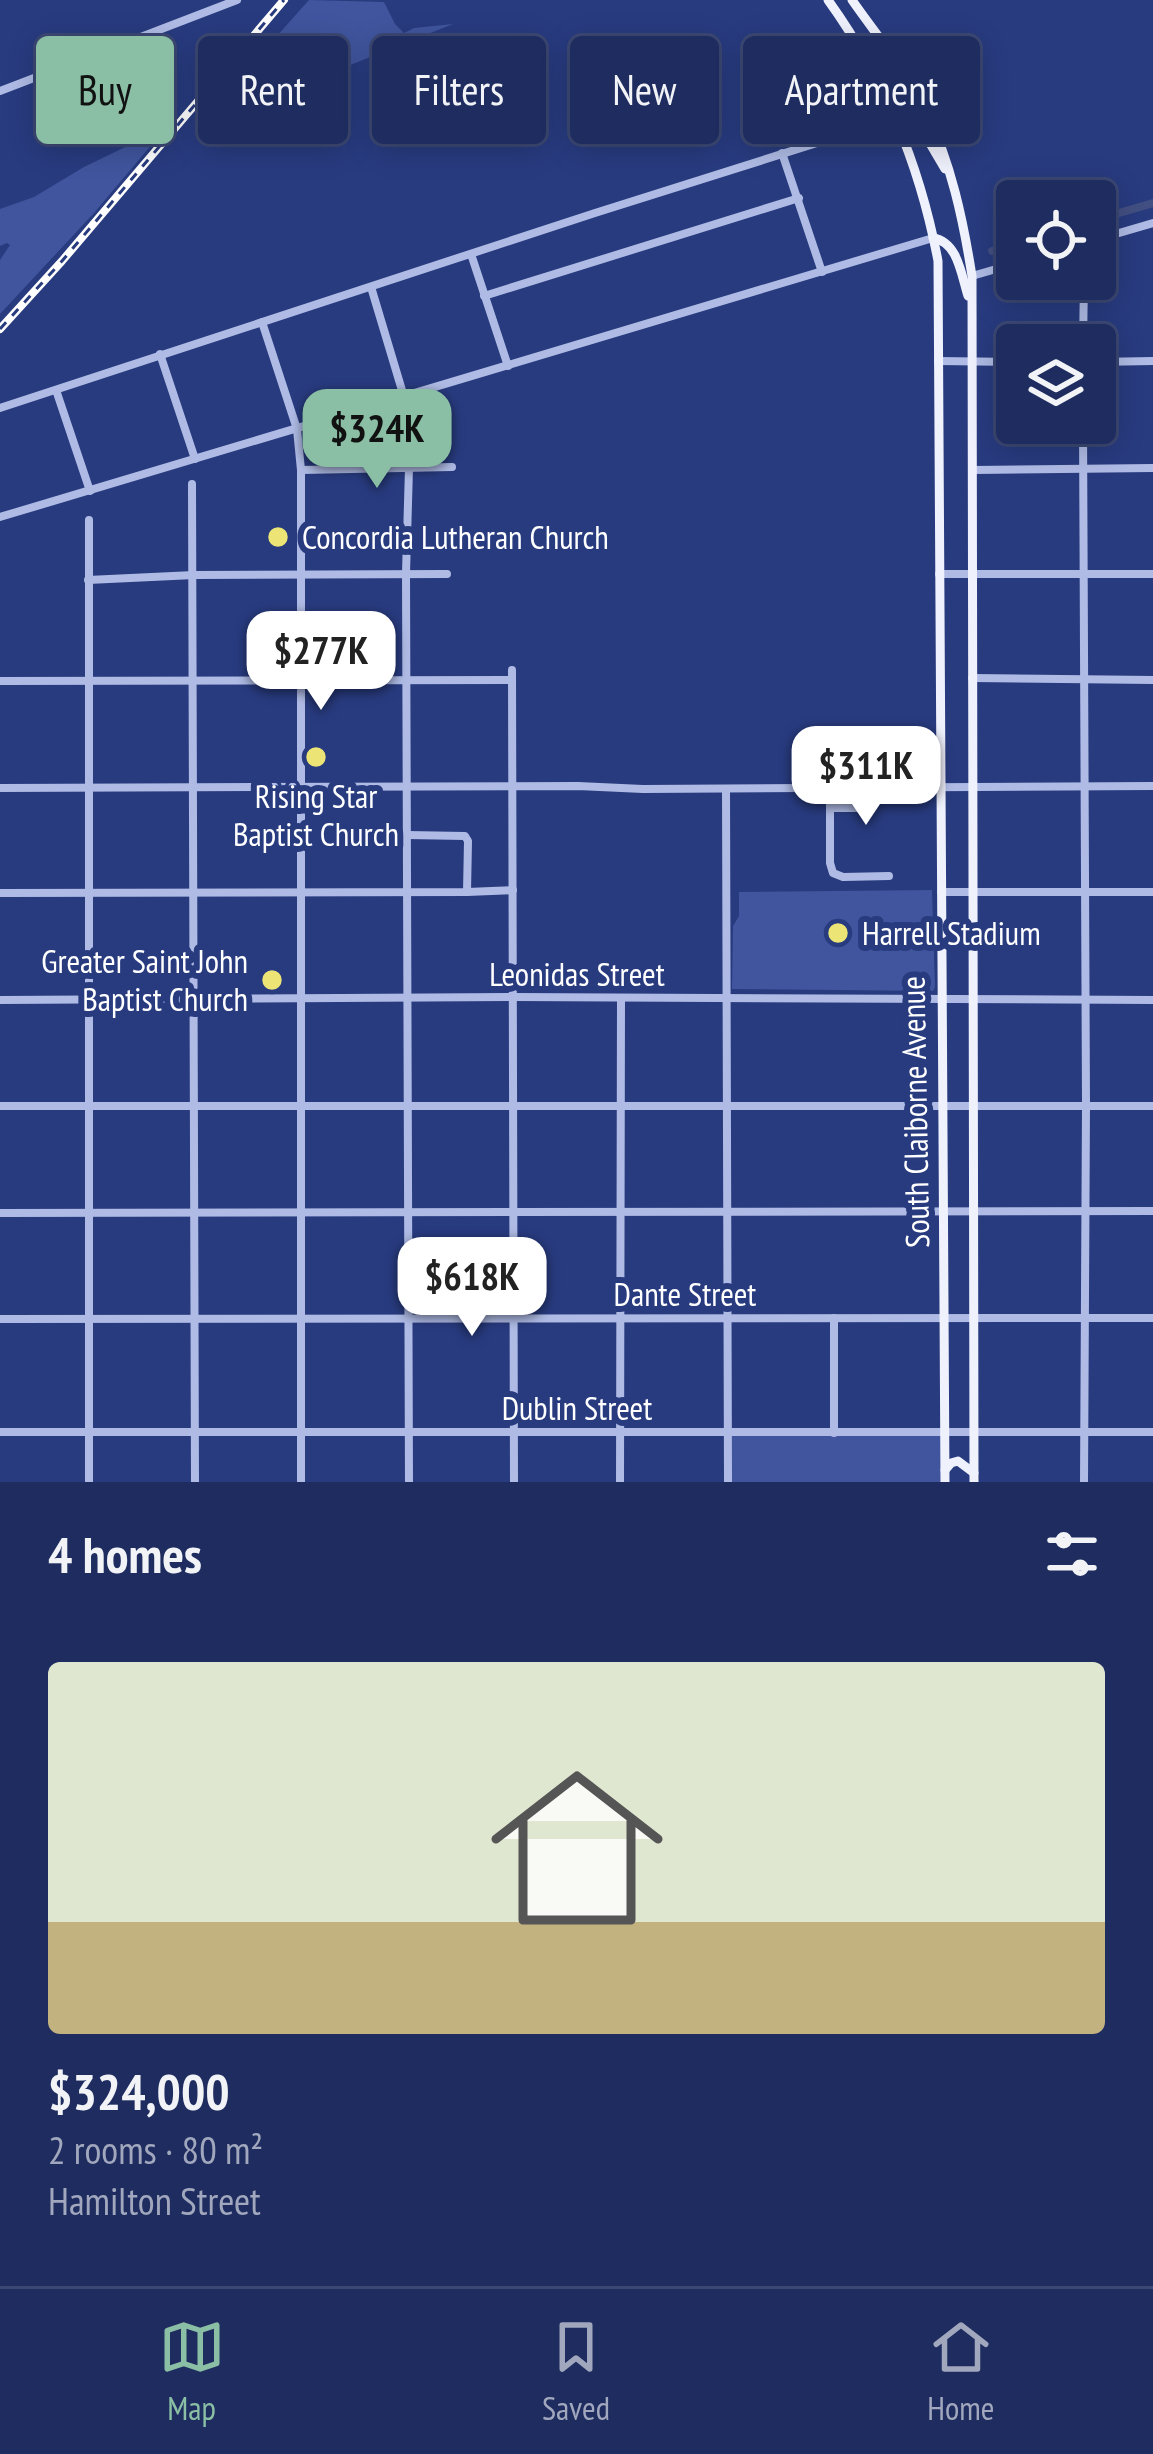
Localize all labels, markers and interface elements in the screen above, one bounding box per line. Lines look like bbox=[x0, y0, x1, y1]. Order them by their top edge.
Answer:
chip: Buy bbox=[36, 36, 174, 144]
chip: Rent bbox=[198, 36, 348, 144]
chip: Filters bbox=[372, 36, 546, 144]
chip: New bbox=[570, 36, 719, 144]
chip: Apartment bbox=[743, 36, 980, 144]
map controls bbox=[996, 180, 1116, 444]
button: locate bbox=[996, 180, 1116, 300]
button: layers bbox=[996, 324, 1116, 444]
pin: $324K bbox=[293, 389, 461, 491]
text: $324K bbox=[330, 402, 424, 453]
place label: Concordia Lutheran Church bbox=[302, 515, 609, 558]
marker: Concordia Lutheran Church bbox=[265, 524, 291, 550]
pin: $277K bbox=[237, 611, 405, 713]
text: $277K bbox=[274, 624, 368, 675]
pin: $311K bbox=[782, 726, 950, 828]
text: $311K bbox=[819, 739, 913, 790]
marker: Rising Star Baptist Church bbox=[303, 744, 329, 770]
place label: Rising Star Baptist Church bbox=[233, 774, 399, 855]
place label: Harrell Stadium bbox=[862, 911, 1041, 954]
marker: Harrell Stadium bbox=[825, 920, 851, 946]
place label: Greater Saint John Baptist Church bbox=[41, 939, 248, 1020]
street label: Leonidas Street bbox=[489, 952, 665, 995]
marker: Greater Saint John Baptist Church bbox=[259, 967, 285, 993]
street label: South Claiborne Avenue bbox=[891, 976, 938, 1248]
pin: $618K bbox=[388, 1237, 556, 1339]
text: $618K bbox=[425, 1250, 519, 1301]
street label: Dante Street bbox=[614, 1272, 756, 1315]
street label: Dublin Street bbox=[502, 1386, 652, 1429]
text: 4 homes bbox=[48, 1521, 202, 1587]
icon: filters bbox=[1039, 1521, 1105, 1587]
icon: home bbox=[469, 1740, 685, 1956]
text: $324,000 bbox=[48, 2058, 230, 2124]
text: 2 rooms · 80 m² bbox=[48, 2124, 263, 2175]
text: Hamilton Street bbox=[48, 2175, 261, 2226]
tab: Map bbox=[159, 2314, 225, 2429]
tab: Saved bbox=[542, 2314, 610, 2429]
tab: Home bbox=[927, 2314, 994, 2429]

